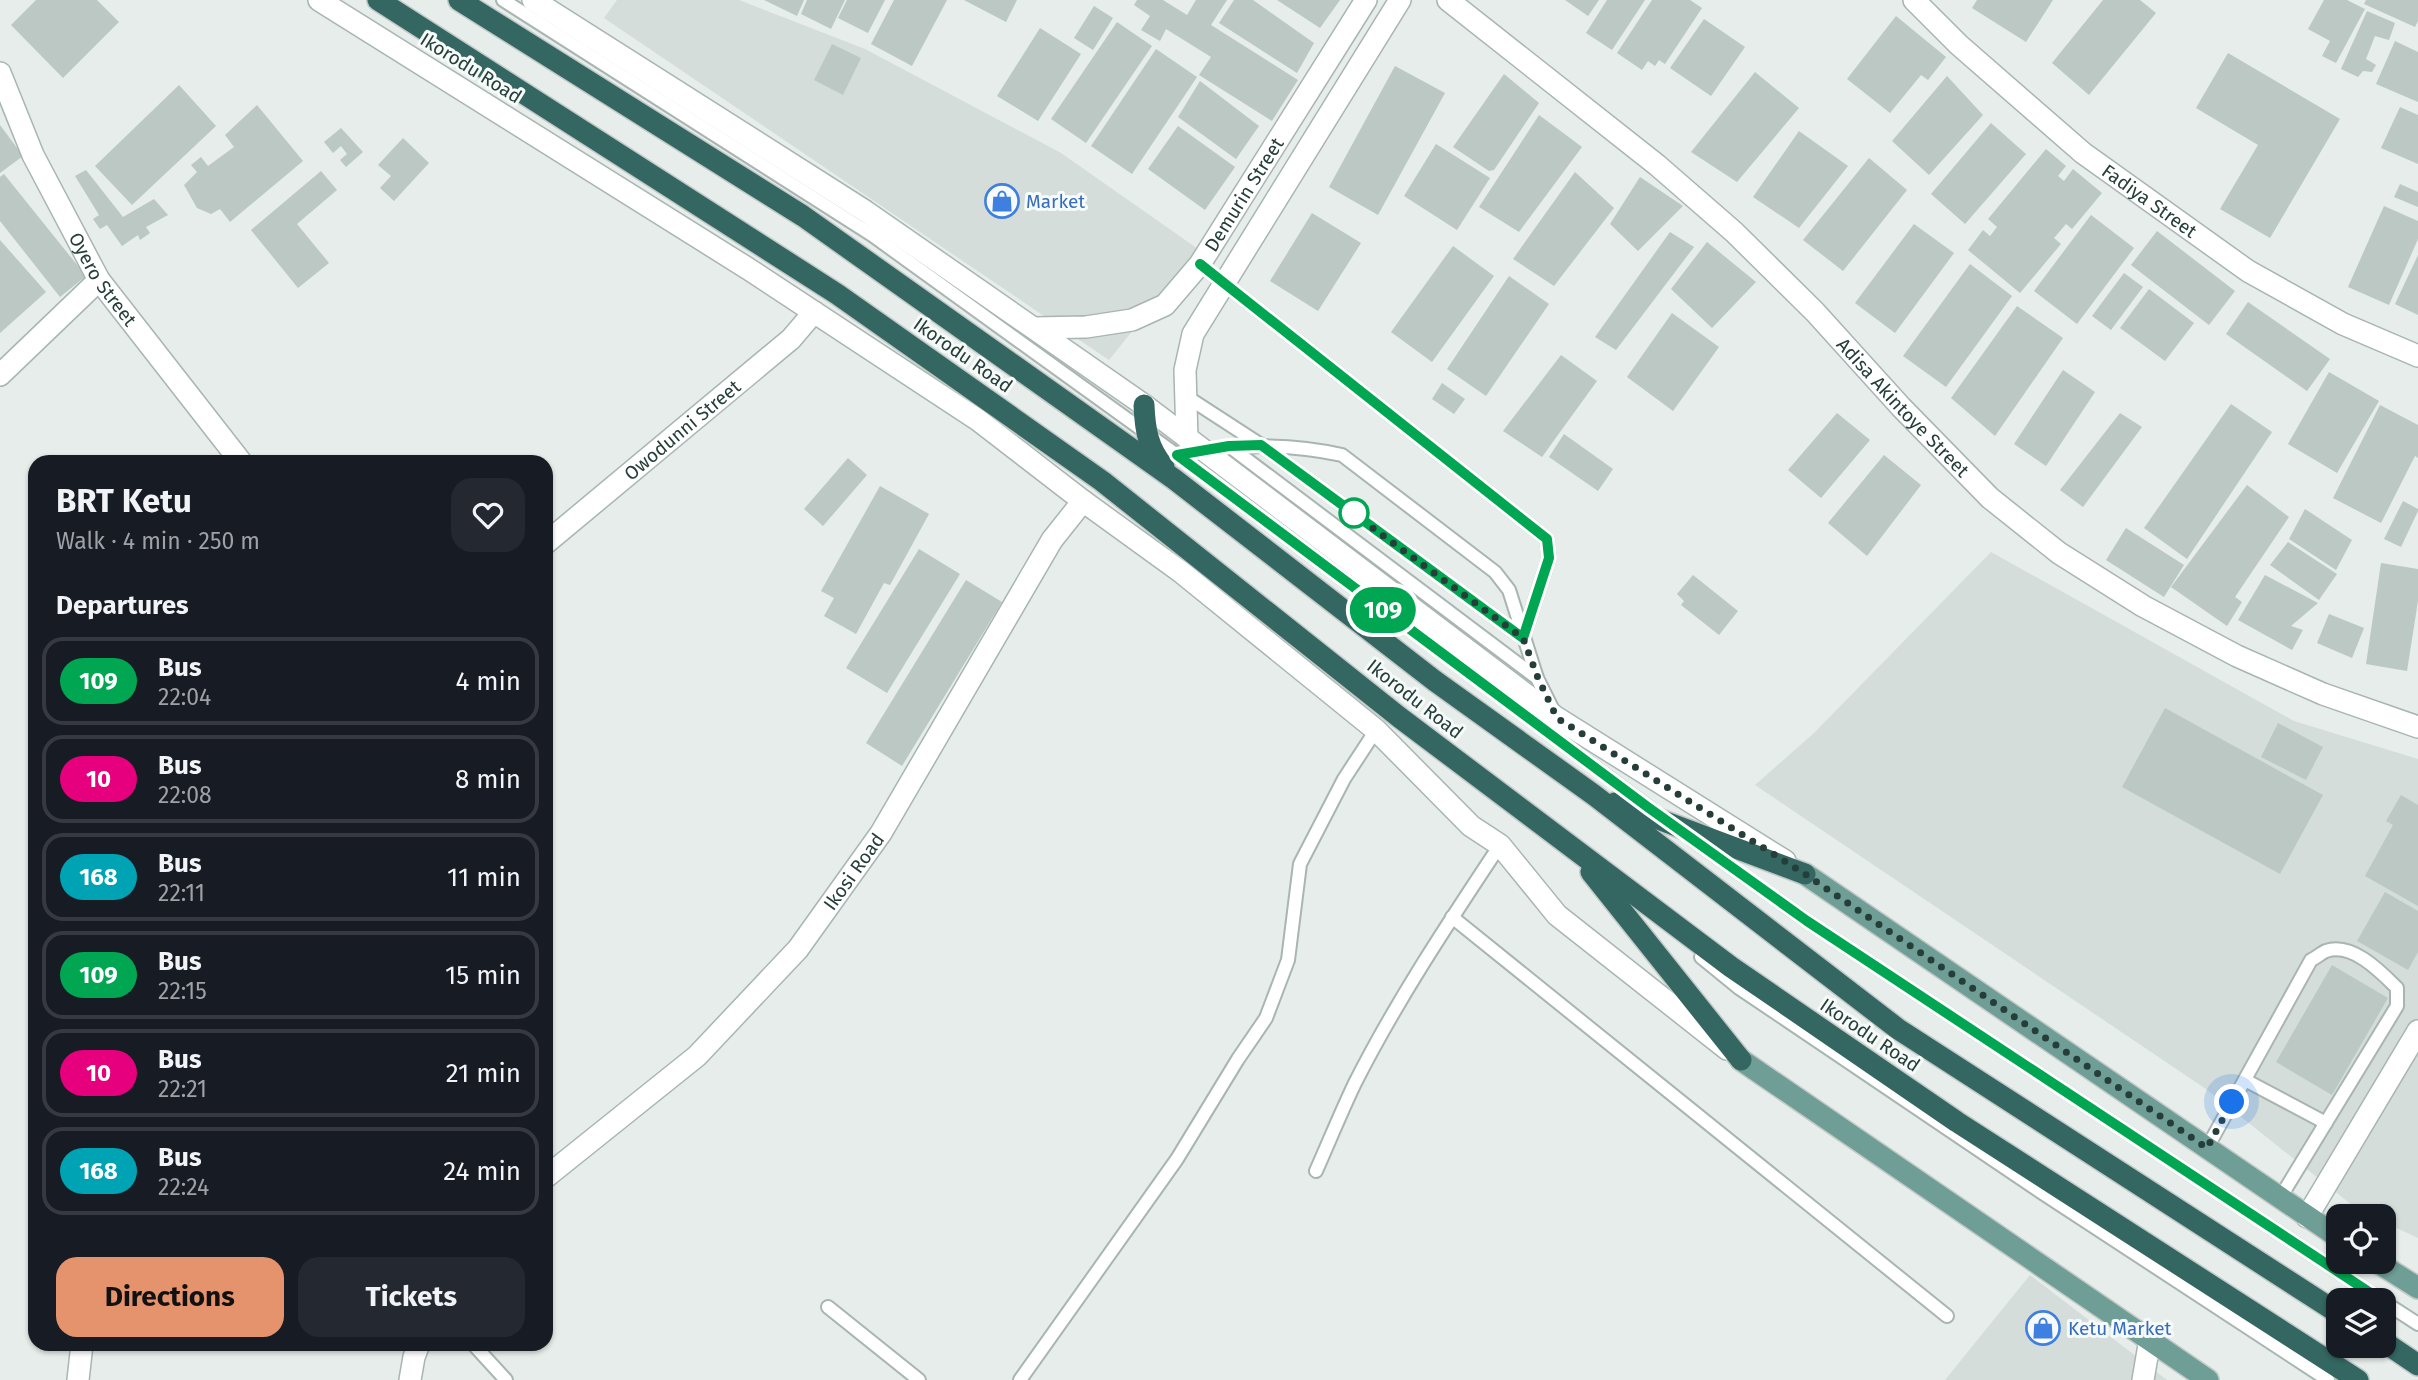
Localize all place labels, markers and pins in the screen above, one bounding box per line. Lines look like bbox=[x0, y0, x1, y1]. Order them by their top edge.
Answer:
shop icon: Market bbox=[983, 182, 1021, 220]
place label: Market bbox=[1026, 190, 1085, 213]
unlabelled marker bbox=[1339, 498, 1369, 528]
shop icon: Ketu Market bbox=[2024, 1309, 2062, 1347]
place label: Ketu Market bbox=[2068, 1317, 2172, 1340]

